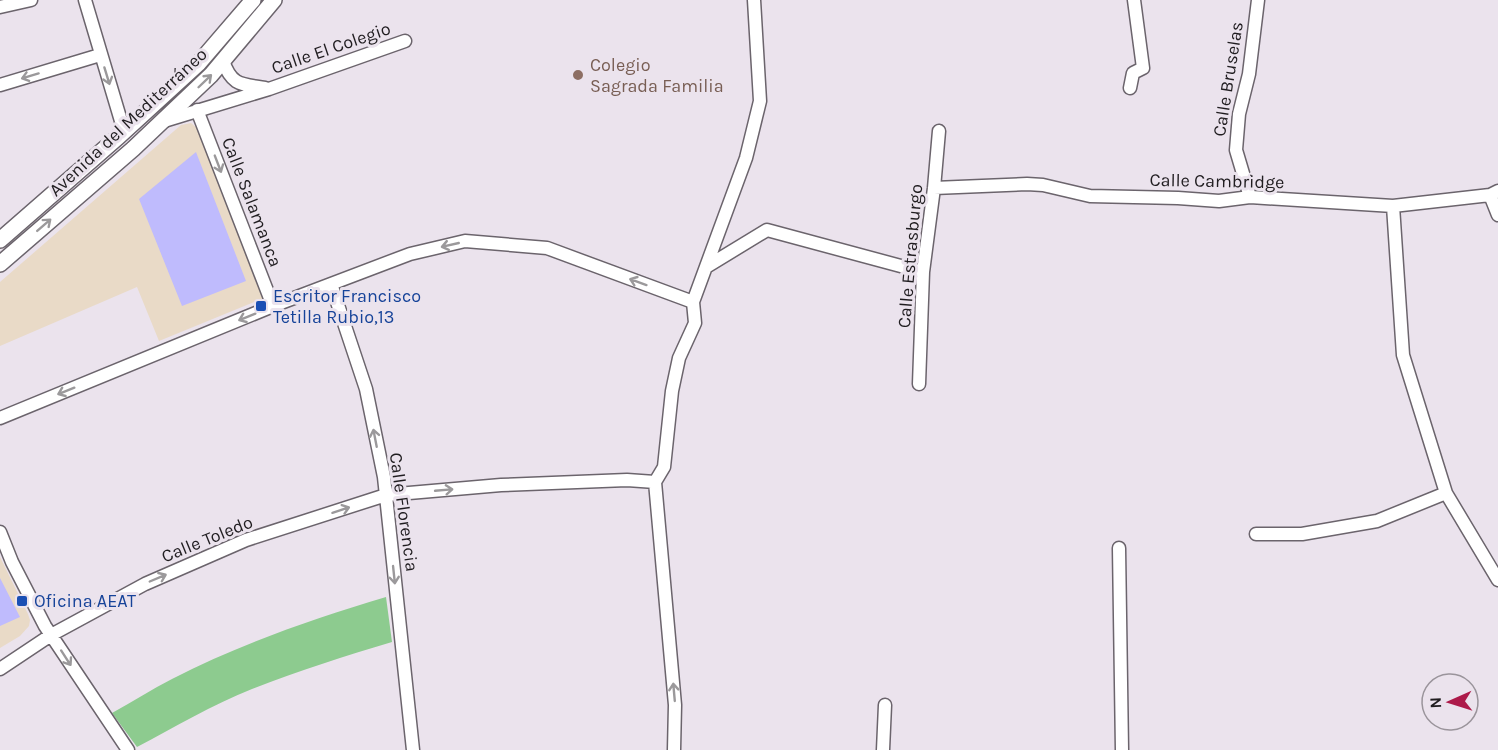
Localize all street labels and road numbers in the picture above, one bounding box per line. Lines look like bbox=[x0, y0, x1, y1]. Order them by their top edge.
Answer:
street label: Calle El Colegio bbox=[269, 17, 393, 79]
street label: Calle Bruselas bbox=[1208, 20, 1248, 138]
street label: Avenida del Mediterráneo bbox=[44, 43, 212, 201]
street label: Calle Salamanca bbox=[217, 134, 287, 270]
street label: Calle Cambridge bbox=[1149, 169, 1285, 193]
street label: Calle Estrasburgo bbox=[893, 183, 927, 329]
street label: Calle Florencia bbox=[385, 451, 423, 573]
street label: Calle Toledo bbox=[158, 511, 256, 567]

